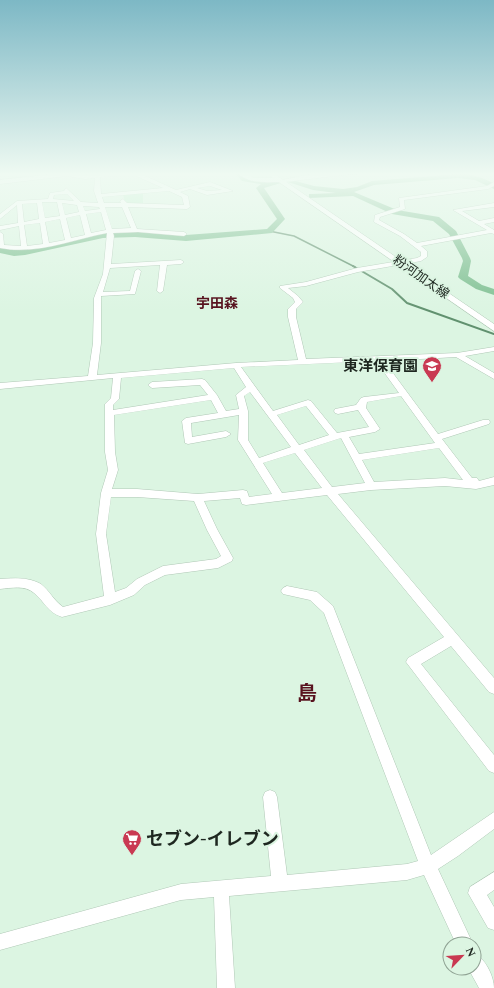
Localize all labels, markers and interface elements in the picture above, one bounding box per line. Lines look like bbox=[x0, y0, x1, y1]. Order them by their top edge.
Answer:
street label: 粉河加太線 bbox=[389, 250, 453, 304]
district label: 宇田森 bbox=[196, 293, 238, 314]
place label: 東洋保育園 bbox=[343, 355, 418, 378]
school or university icon: 東洋保育園 bbox=[421, 355, 443, 383]
district label: 島 bbox=[297, 679, 317, 709]
place label: セブン-イレブン bbox=[146, 826, 279, 853]
supermarket icon: セブン-イレブン bbox=[121, 828, 143, 856]
north arrow bbox=[442, 936, 482, 976]
text: N bbox=[461, 944, 480, 960]

